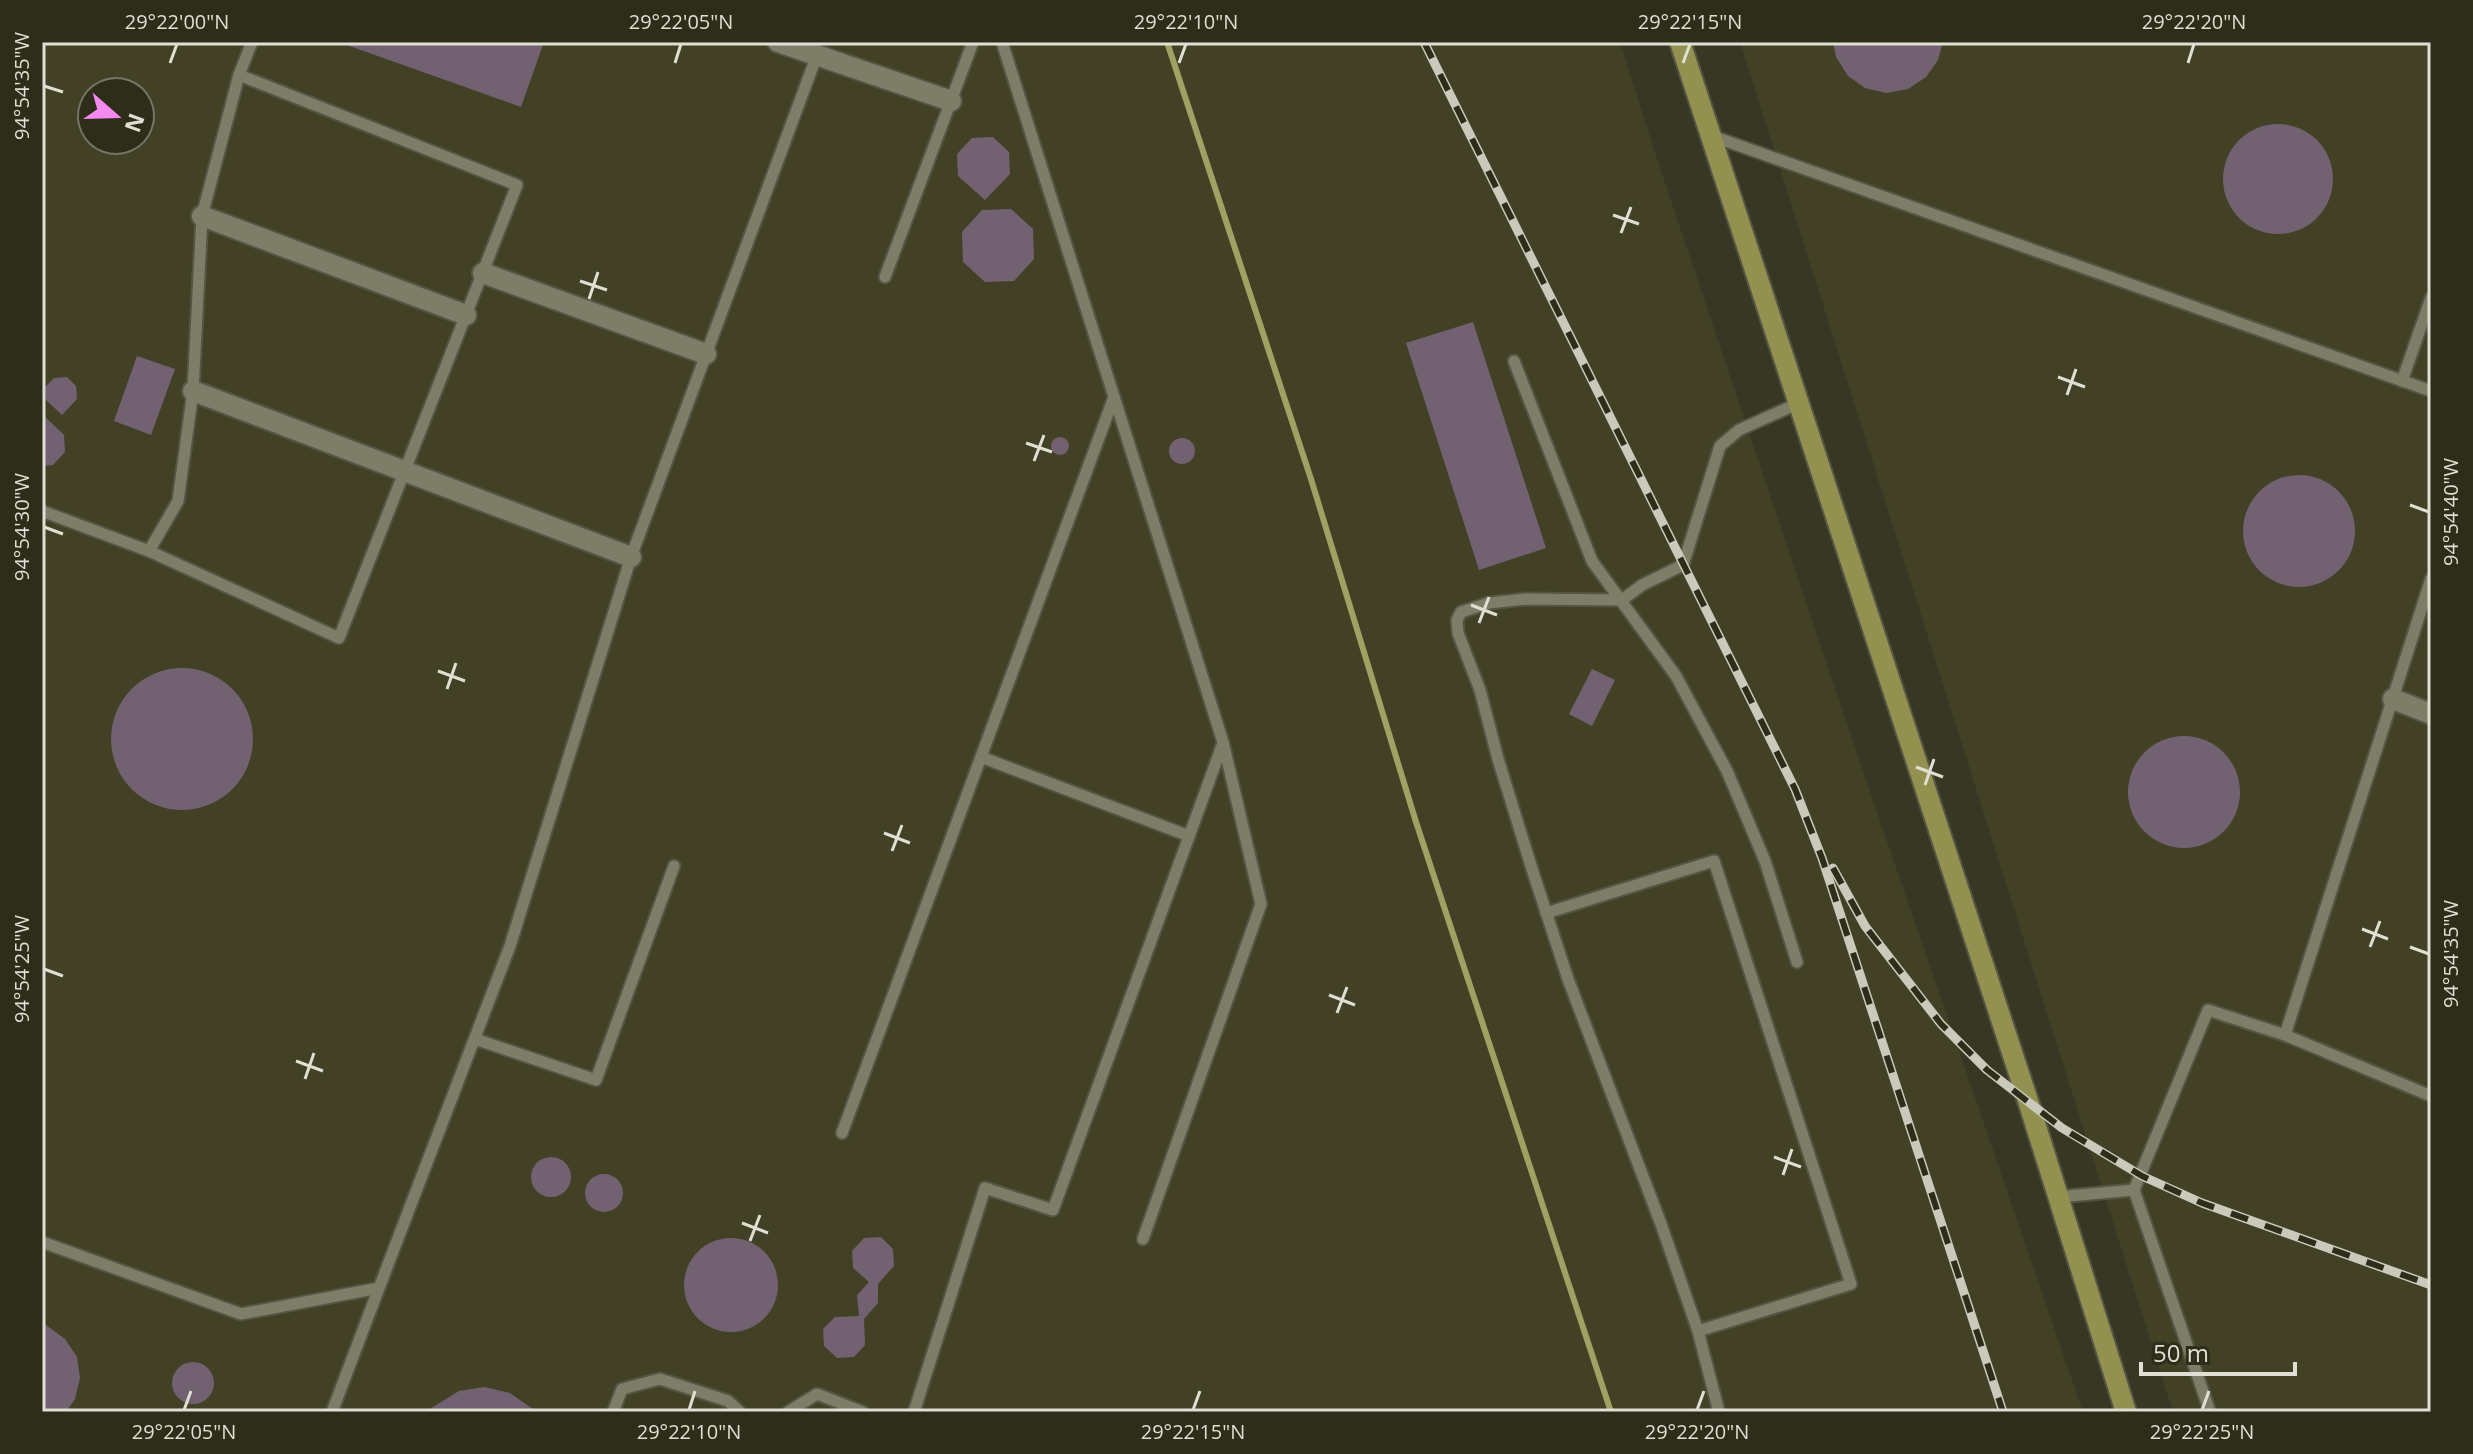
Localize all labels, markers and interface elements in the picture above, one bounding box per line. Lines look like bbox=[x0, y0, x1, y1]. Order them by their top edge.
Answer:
text: 29°22'00"N bbox=[125, 8, 229, 35]
text: 29°22'05"N bbox=[629, 8, 733, 35]
text: 29°22'10"N bbox=[1134, 8, 1238, 35]
text: 29°22'15"N bbox=[1638, 8, 1742, 35]
text: 29°22'20"N bbox=[2142, 8, 2246, 35]
text: 94°54'35"W bbox=[8, 31, 35, 140]
north arrow bbox=[76, 76, 156, 156]
text: N bbox=[119, 110, 153, 137]
text: 94°54'40"W bbox=[2437, 457, 2464, 566]
text: 94°54'30"W bbox=[8, 472, 35, 581]
text: 94°54'35"W bbox=[2437, 899, 2464, 1008]
text: 94°54'25"W bbox=[8, 914, 35, 1023]
scale bar bbox=[2141, 1326, 2295, 1376]
text: 50 m bbox=[2153, 1336, 2209, 1369]
text: 29°22'05"N bbox=[132, 1418, 236, 1445]
text: 29°22'10"N bbox=[637, 1418, 741, 1445]
text: 29°22'15"N bbox=[1141, 1418, 1245, 1445]
text: 29°22'20"N bbox=[1645, 1418, 1749, 1445]
text: 29°22'25"N bbox=[2150, 1418, 2254, 1445]

